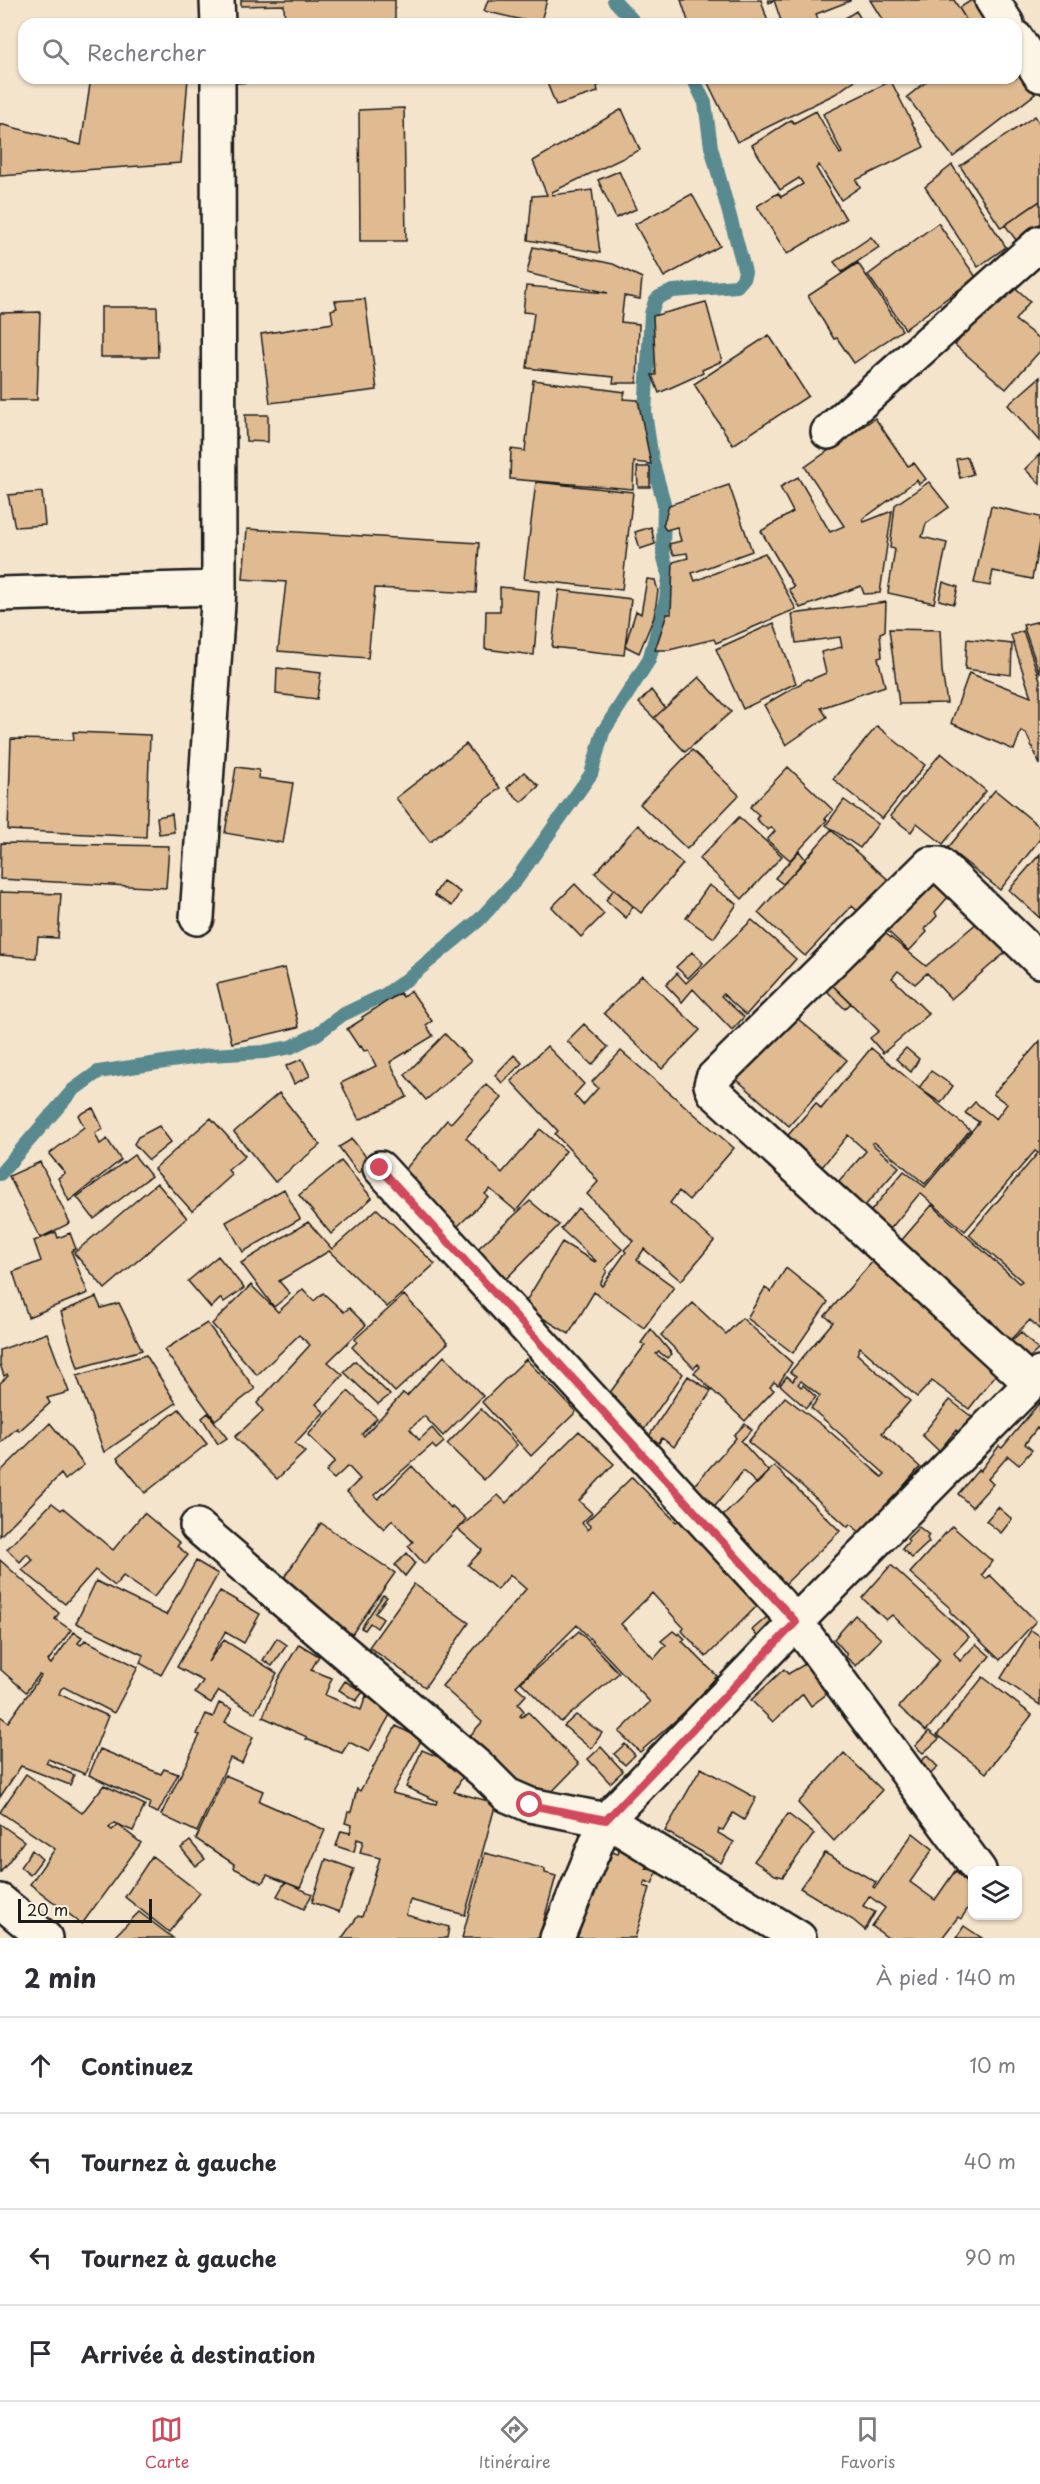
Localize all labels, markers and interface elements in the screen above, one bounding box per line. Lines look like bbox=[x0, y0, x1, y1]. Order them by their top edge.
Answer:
search box bbox=[18, 18, 1022, 84]
icon: search bbox=[39, 35, 72, 68]
text: Rechercher bbox=[87, 35, 206, 68]
route end bbox=[366, 1154, 392, 1180]
route start bbox=[516, 1791, 542, 1817]
map controls bbox=[968, 1866, 1022, 1920]
button: layers bbox=[968, 1866, 1022, 1920]
scale bar bbox=[18, 1896, 152, 1924]
text: 20 m bbox=[27, 1897, 68, 1921]
text: 2 min bbox=[24, 1958, 97, 1997]
text: À pied · 140 m bbox=[876, 1962, 1016, 1992]
icon: ahead bbox=[24, 2049, 57, 2082]
text: Continuez bbox=[81, 2049, 193, 2082]
text: 10 m bbox=[969, 2050, 1016, 2080]
icon: left bbox=[24, 2145, 57, 2178]
text: Tournez à gauche bbox=[81, 2145, 277, 2178]
text: 40 m bbox=[964, 2146, 1016, 2176]
icon: left bbox=[24, 2241, 57, 2274]
text: Tournez à gauche bbox=[81, 2241, 277, 2274]
text: 90 m bbox=[965, 2242, 1016, 2272]
icon: arrive bbox=[24, 2337, 57, 2370]
text: Arrivée à destination bbox=[81, 2337, 315, 2370]
tab: Carte bbox=[145, 2413, 189, 2473]
tab: Itinéraire bbox=[479, 2413, 551, 2473]
tab: Favoris bbox=[840, 2413, 895, 2473]

